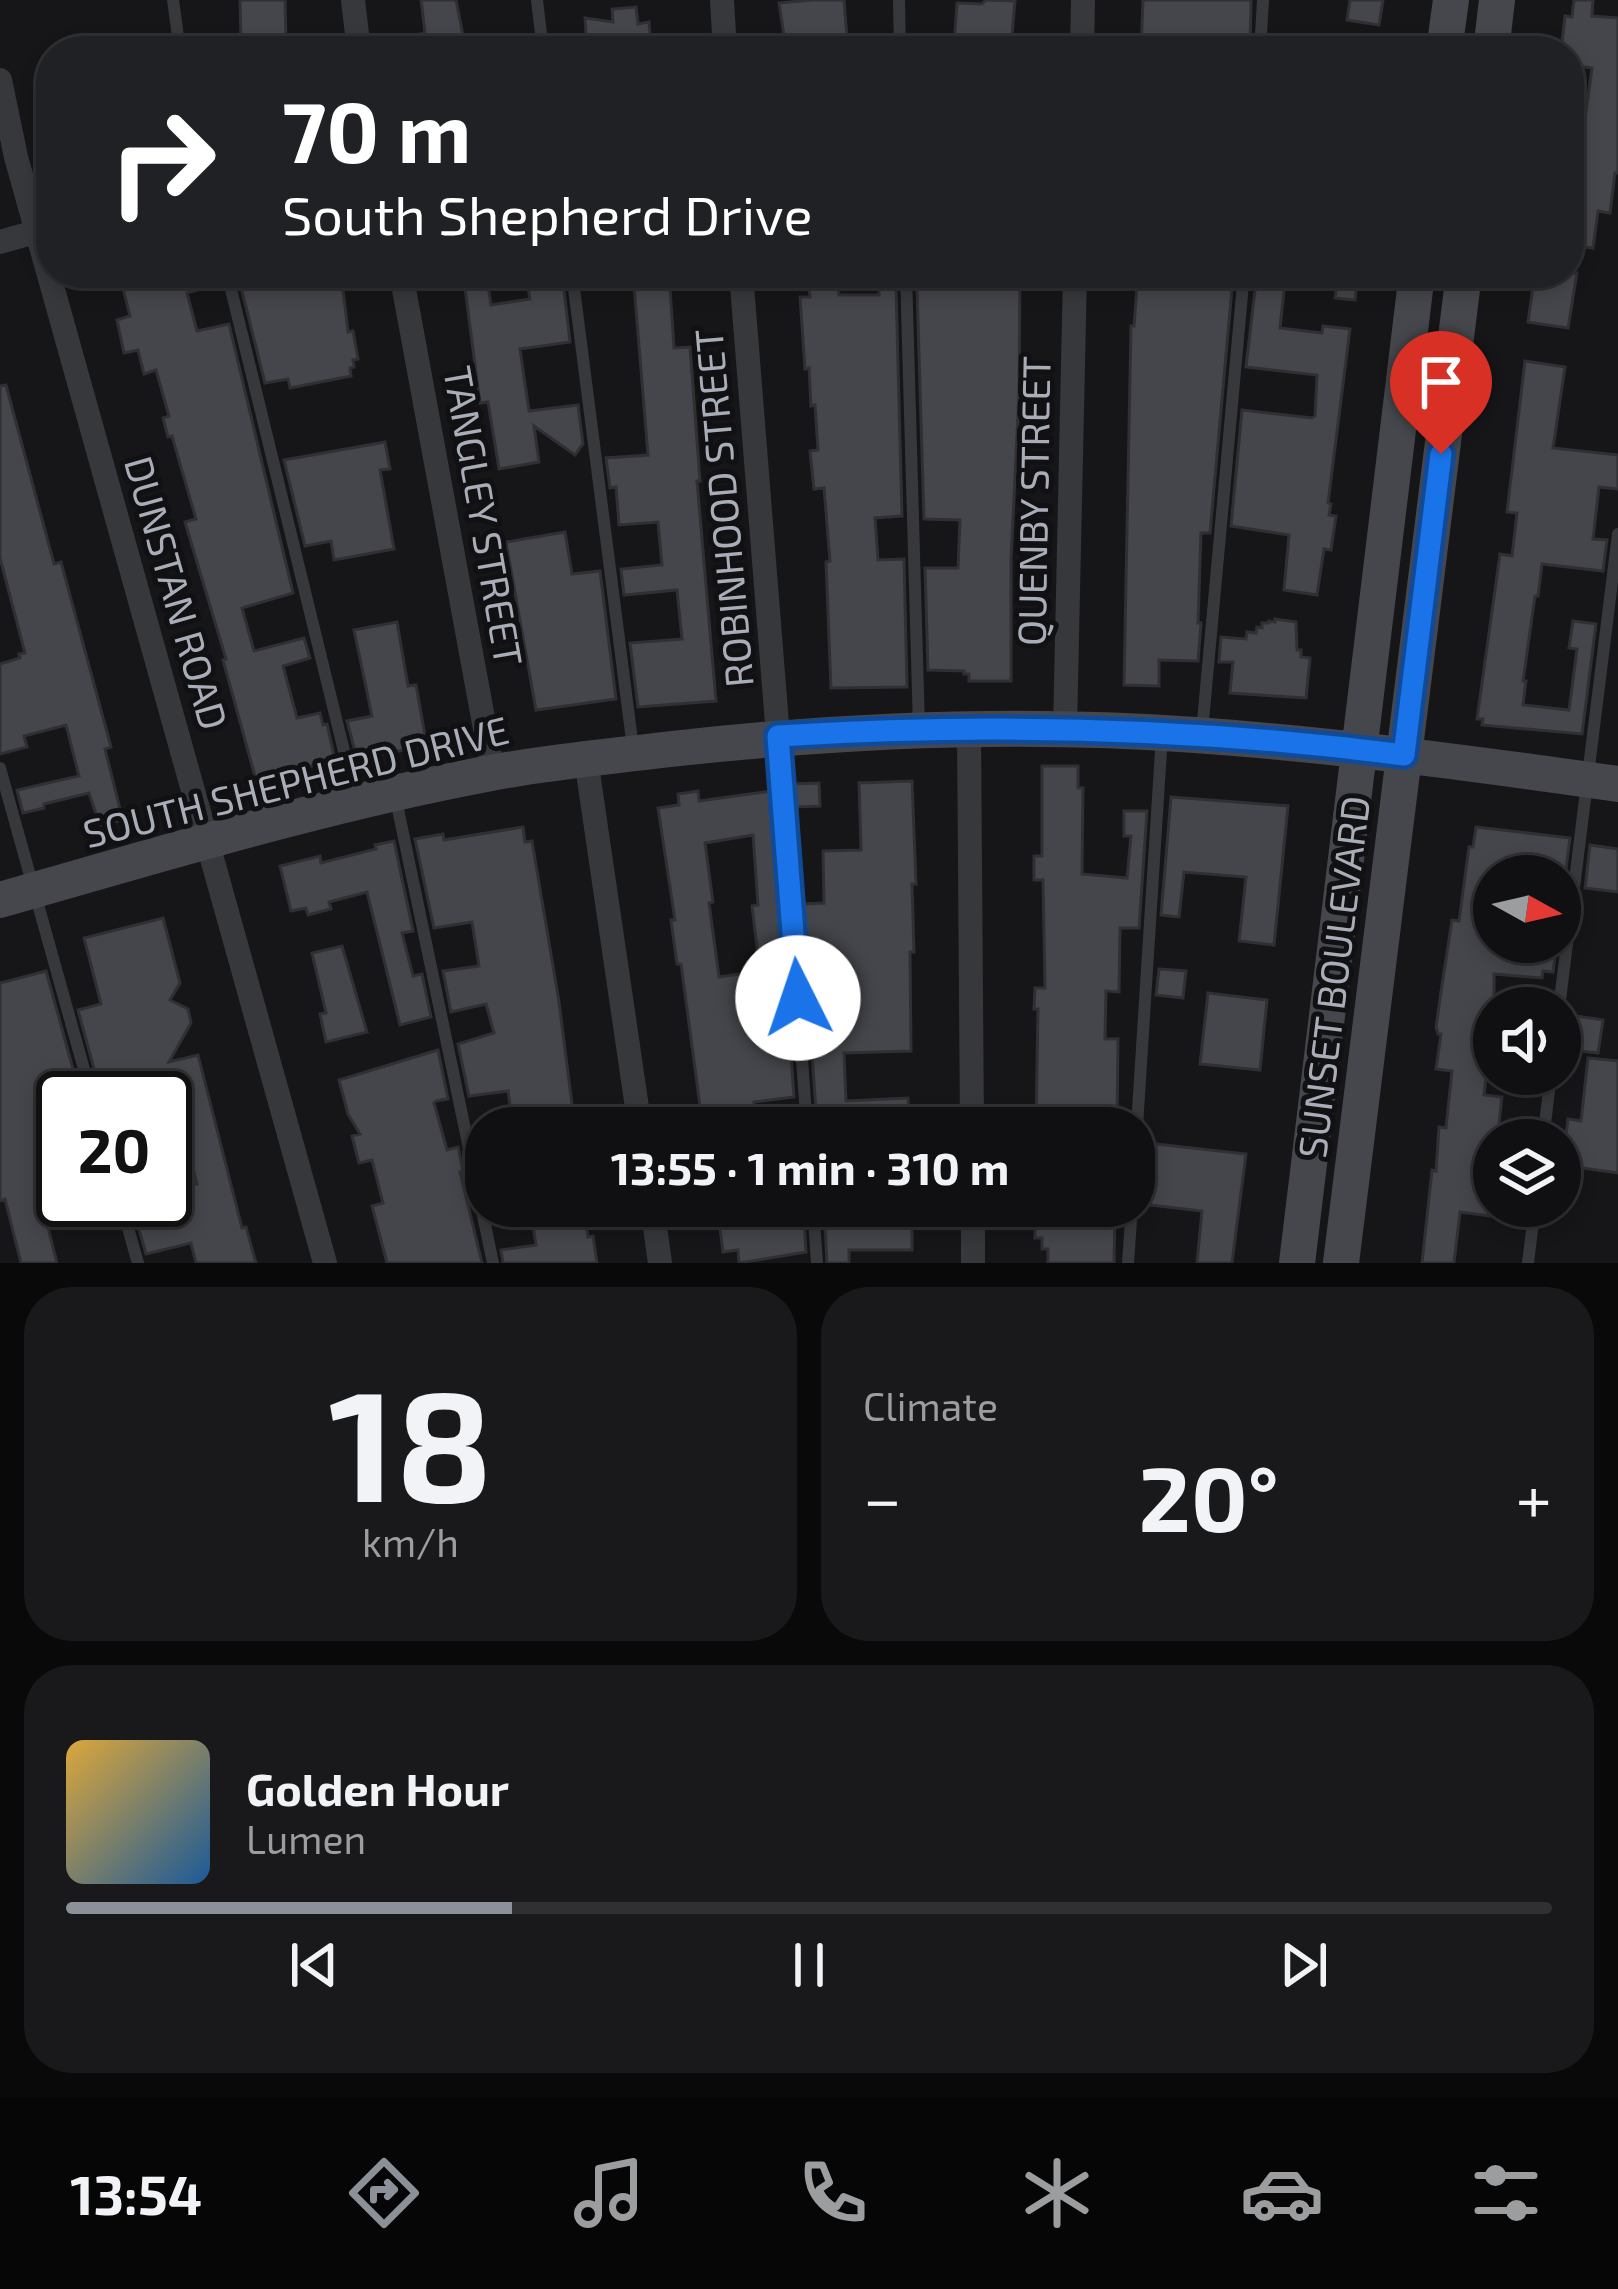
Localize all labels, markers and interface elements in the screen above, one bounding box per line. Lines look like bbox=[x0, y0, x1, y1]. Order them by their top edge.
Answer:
text: 70 m bbox=[282, 79, 472, 180]
icon: right bbox=[84, 84, 240, 240]
text: South Shepherd Drive bbox=[282, 181, 812, 246]
street label: ROBINHOOD STREET bbox=[683, 327, 762, 689]
pin bbox=[1390, 331, 1492, 454]
icon: arrive bbox=[1408, 349, 1474, 415]
street label: QUENBY STREET bbox=[1006, 356, 1059, 646]
street label: TANGLEY STREET bbox=[435, 362, 534, 669]
street label: DUNSTAN ROAD bbox=[116, 450, 239, 735]
street label: SOUTH SHEPHERD DRIVE bbox=[78, 705, 513, 856]
street label: SUNSET BOULEVARD bbox=[1287, 793, 1378, 1160]
north arrow bbox=[1473, 855, 1581, 963]
map controls bbox=[1473, 855, 1581, 1227]
position arrow bbox=[735, 935, 861, 1061]
button: sound bbox=[1473, 987, 1581, 1095]
speed limit sign: 20 bbox=[36, 1071, 192, 1227]
button: layers bbox=[1473, 1119, 1581, 1227]
text: 13:55 · 1 min · 310 m bbox=[611, 1140, 1009, 1194]
text: 18 bbox=[328, 1346, 493, 1533]
text: Climate bbox=[863, 1382, 998, 1429]
text: 20° bbox=[1139, 1442, 1279, 1550]
text: − bbox=[863, 1457, 902, 1536]
text: + bbox=[1516, 1457, 1552, 1536]
text: km/h bbox=[362, 1518, 459, 1565]
text: Golden Hour bbox=[246, 1761, 509, 1815]
text: Lumen bbox=[246, 1815, 366, 1862]
icon: previous bbox=[281, 1932, 347, 1998]
icon: pause bbox=[776, 1932, 842, 1998]
icon: next bbox=[1271, 1932, 1337, 1998]
icon: directions bbox=[342, 2151, 426, 2235]
icon: music bbox=[567, 2151, 651, 2235]
icon: phone bbox=[791, 2151, 875, 2235]
icon: climate bbox=[1015, 2151, 1099, 2235]
icon: car bbox=[1240, 2151, 1324, 2235]
icon: filters bbox=[1464, 2151, 1548, 2235]
text: 13:54 bbox=[70, 2161, 202, 2226]

